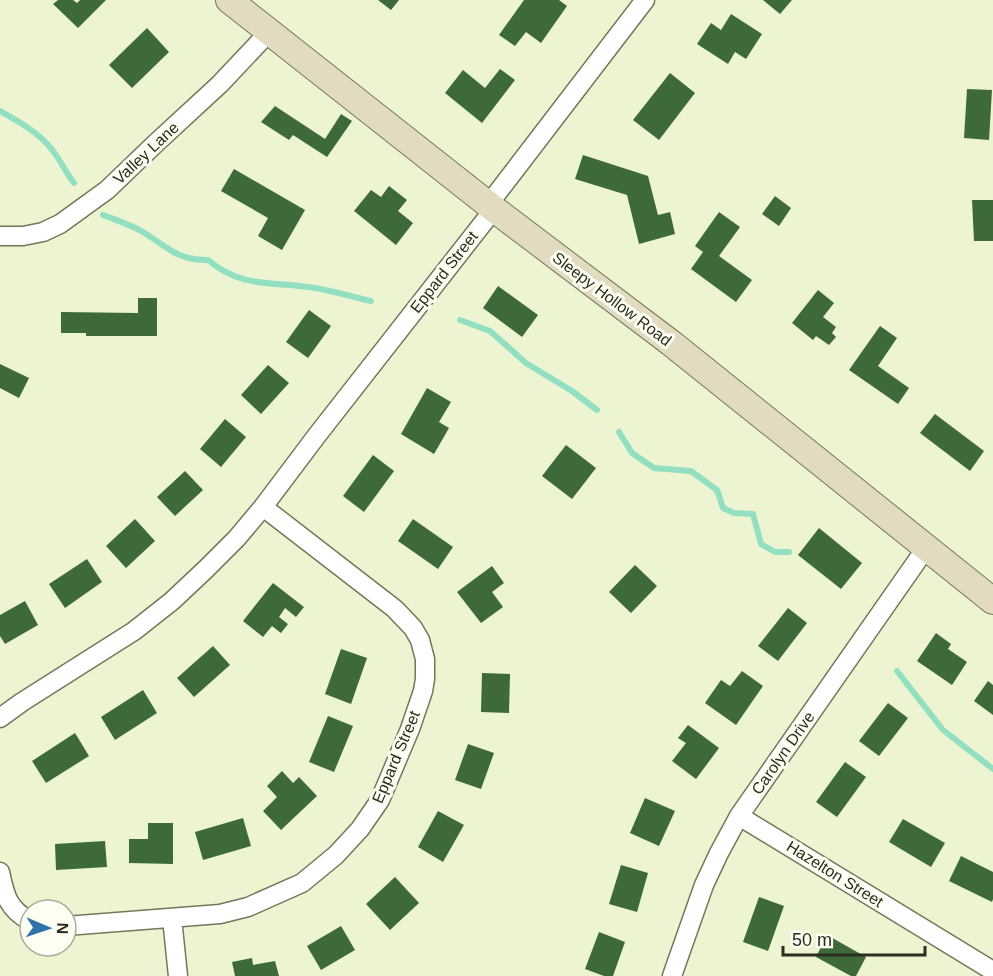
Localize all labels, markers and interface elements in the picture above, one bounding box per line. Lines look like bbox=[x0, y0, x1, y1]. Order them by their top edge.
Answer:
street label: Valley Lane bbox=[110, 119, 182, 187]
street label: Eppard Street bbox=[407, 227, 481, 316]
street label: Sleepy Hollow Road bbox=[549, 249, 675, 349]
street label: Eppard Street bbox=[369, 708, 423, 806]
street label: Carolyn Drive bbox=[748, 708, 818, 798]
street label: Hazelton Street bbox=[784, 838, 887, 911]
north arrow bbox=[18, 898, 78, 958]
scale bar bbox=[783, 919, 926, 957]
text: N bbox=[54, 922, 71, 935]
text: 50 m bbox=[792, 930, 832, 950]

